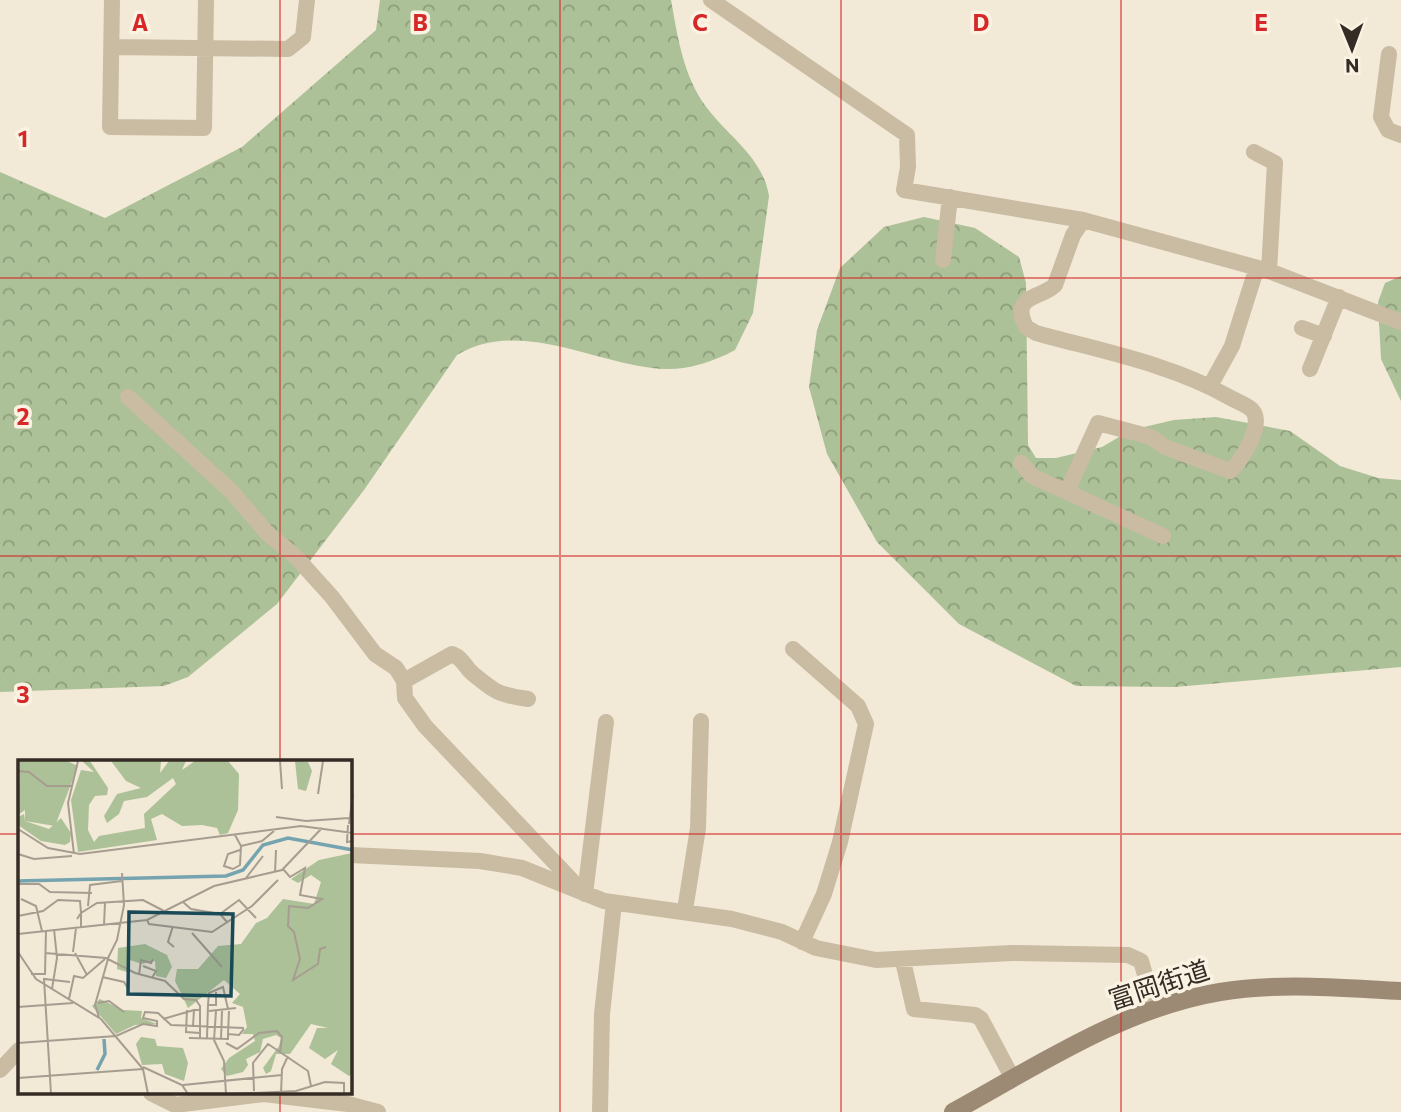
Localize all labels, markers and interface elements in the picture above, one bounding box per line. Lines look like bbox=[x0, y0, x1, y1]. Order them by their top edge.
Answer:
text: A bbox=[132, 8, 149, 36]
text: B bbox=[412, 8, 428, 36]
text: C bbox=[692, 8, 708, 36]
text: D bbox=[973, 8, 990, 36]
text: E bbox=[1254, 8, 1268, 36]
north arrow bbox=[1317, 14, 1387, 84]
text: N bbox=[1345, 55, 1360, 78]
text: 1 bbox=[18, 124, 28, 152]
text: 2 bbox=[16, 402, 30, 430]
text: 3 bbox=[16, 680, 30, 708]
inset map bbox=[18, 760, 352, 1094]
street label: 富岡街道 bbox=[1104, 953, 1213, 1014]

